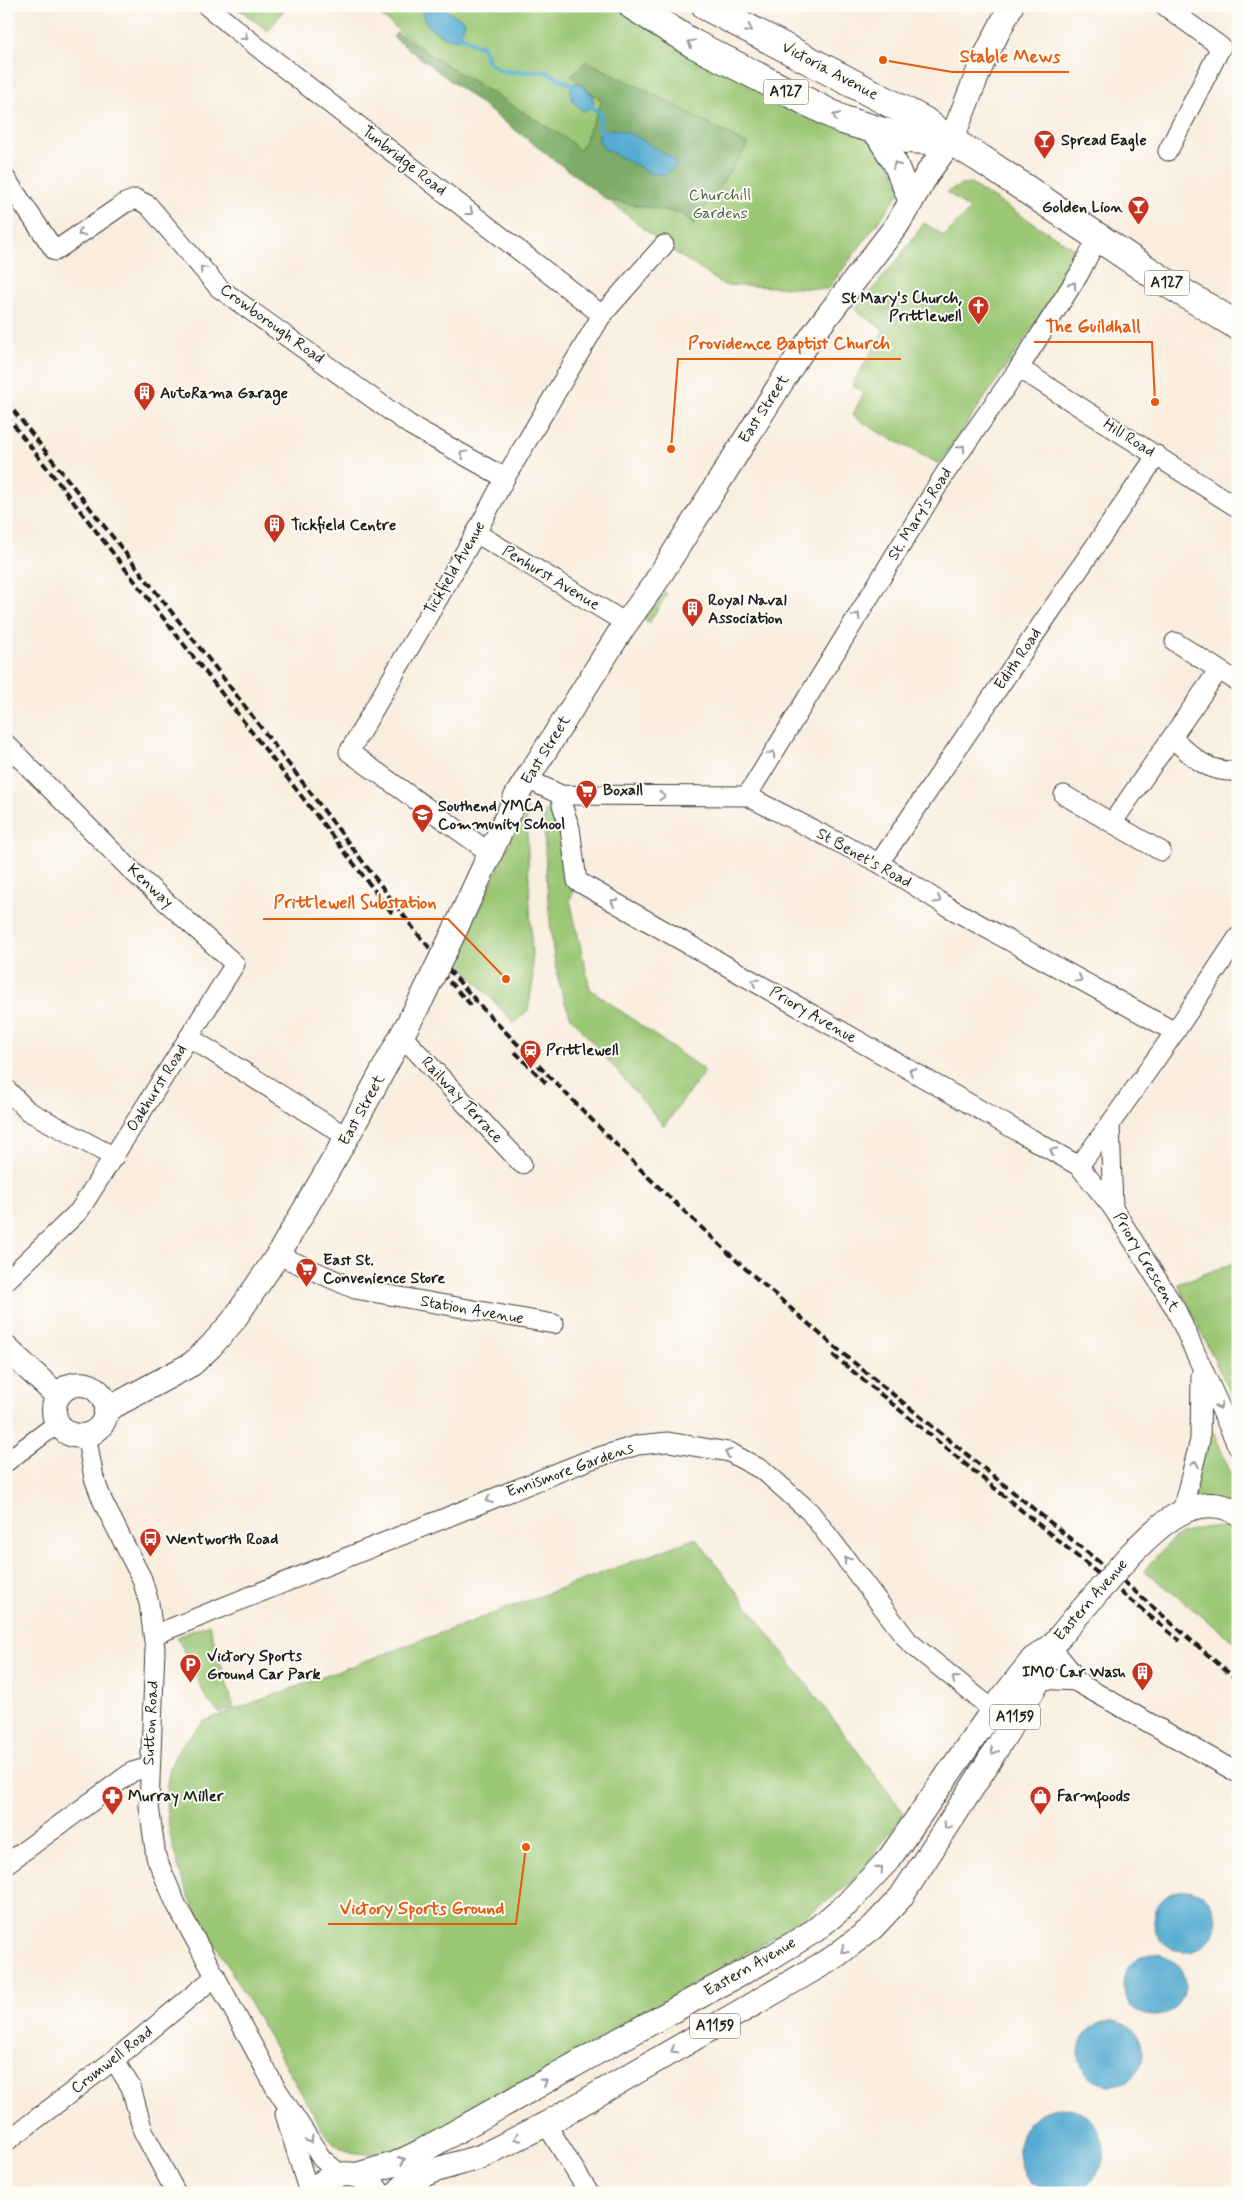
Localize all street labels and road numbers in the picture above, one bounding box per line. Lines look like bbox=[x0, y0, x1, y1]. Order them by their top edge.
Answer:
street label: Victoria Avenue bbox=[778, 37, 882, 105]
road number: A127 bbox=[764, 80, 808, 104]
street label: Tunbridge Road bbox=[357, 121, 451, 202]
road number: A127 bbox=[1144, 270, 1190, 296]
street label: Crowborough Road bbox=[216, 279, 328, 369]
street label: East Street bbox=[734, 370, 794, 448]
street label: Hill Road bbox=[1099, 414, 1159, 462]
street label: St. Mary's Road bbox=[883, 464, 957, 564]
street label: Tickfield Avenue bbox=[420, 517, 490, 619]
street label: Penhurst Avenue bbox=[498, 541, 604, 616]
street label: Edith Road bbox=[990, 624, 1046, 694]
street label: East Street bbox=[516, 711, 576, 789]
street label: St Benet's Road bbox=[813, 823, 915, 893]
street label: Kenway bbox=[122, 859, 178, 913]
street label: Priory Avenue bbox=[766, 982, 861, 1049]
street label: Oakhurst Road bbox=[122, 1040, 192, 1136]
street label: Railway Terrace bbox=[416, 1052, 508, 1148]
street label: East Street bbox=[334, 1070, 390, 1149]
street label: Priory Crescent bbox=[1108, 1208, 1184, 1316]
street label: Station Avenue bbox=[419, 1291, 525, 1329]
street label: Ennismore Gardens bbox=[504, 1437, 636, 1503]
street label: Eastern Avenue bbox=[1049, 1554, 1133, 1646]
street label: Sutton Road bbox=[138, 1680, 164, 1766]
road number: A1159 bbox=[990, 1704, 1040, 1730]
street label: Eastern Avenue bbox=[700, 1932, 800, 2002]
road number: A1159 bbox=[690, 2014, 740, 2038]
street label: Cromwell Road bbox=[67, 2021, 157, 2099]

